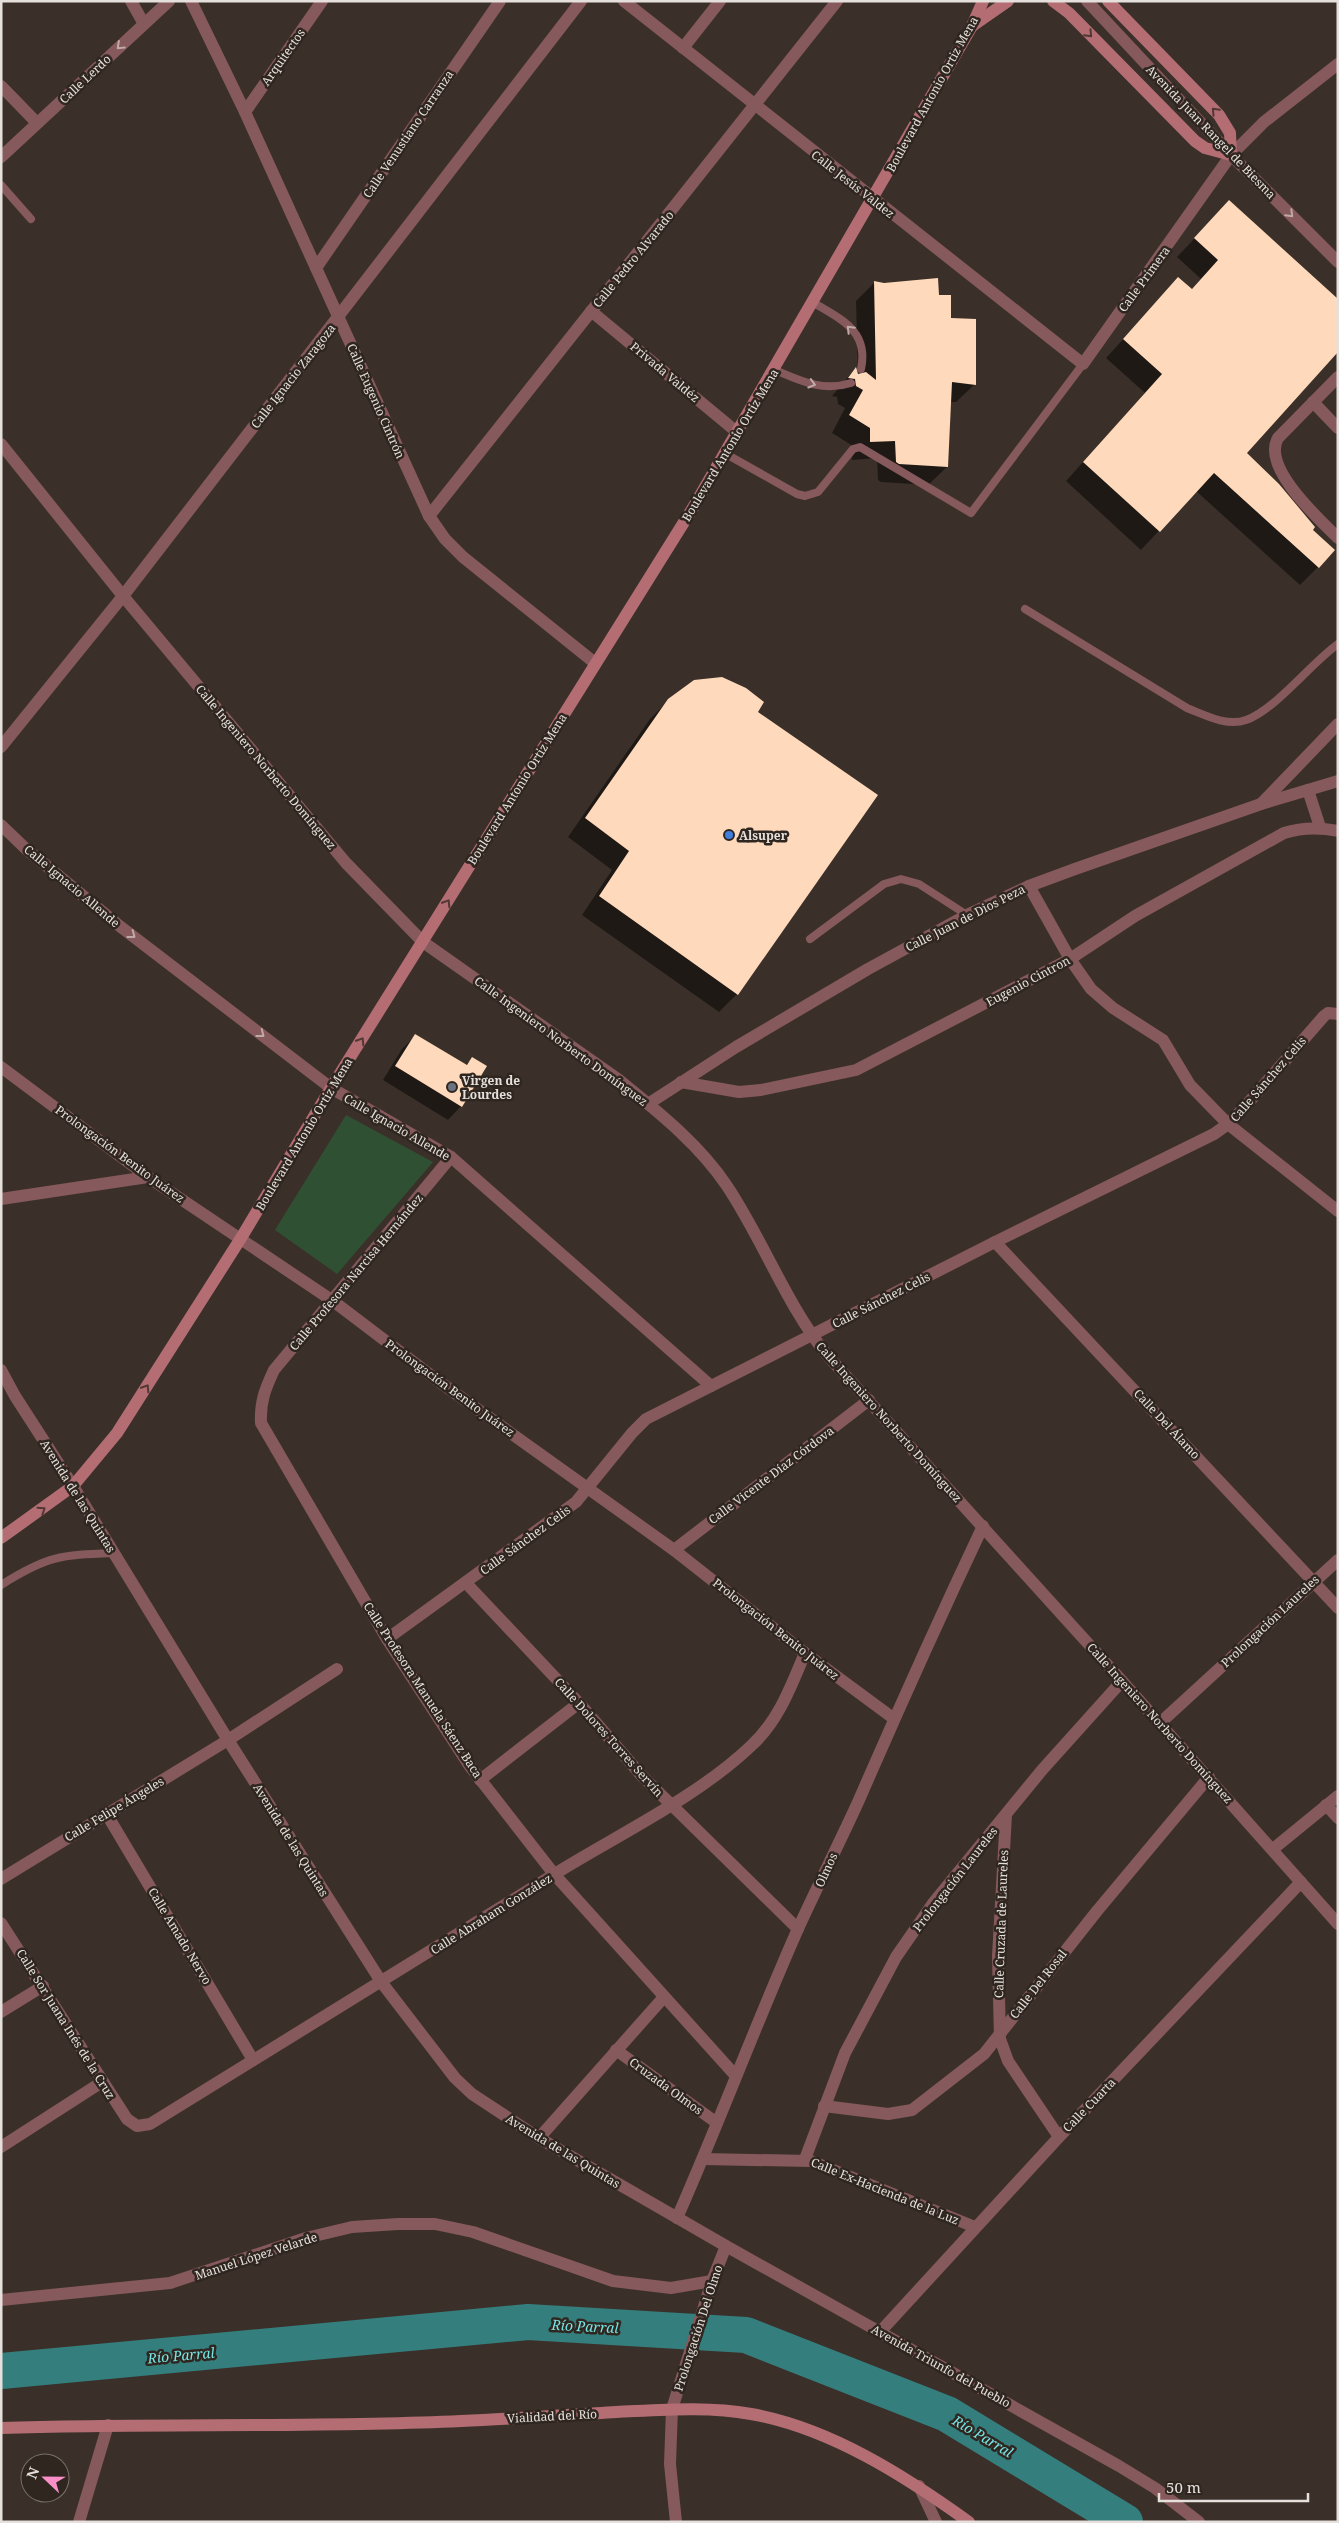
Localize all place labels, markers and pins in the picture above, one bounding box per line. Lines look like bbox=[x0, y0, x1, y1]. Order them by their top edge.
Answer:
place label: Alsuper bbox=[739, 827, 788, 844]
marker: Alsuper bbox=[723, 829, 735, 841]
place label: Virgen de Lourdes bbox=[462, 1072, 520, 1103]
marker: Virgen de Lourdes bbox=[446, 1081, 458, 1093]

